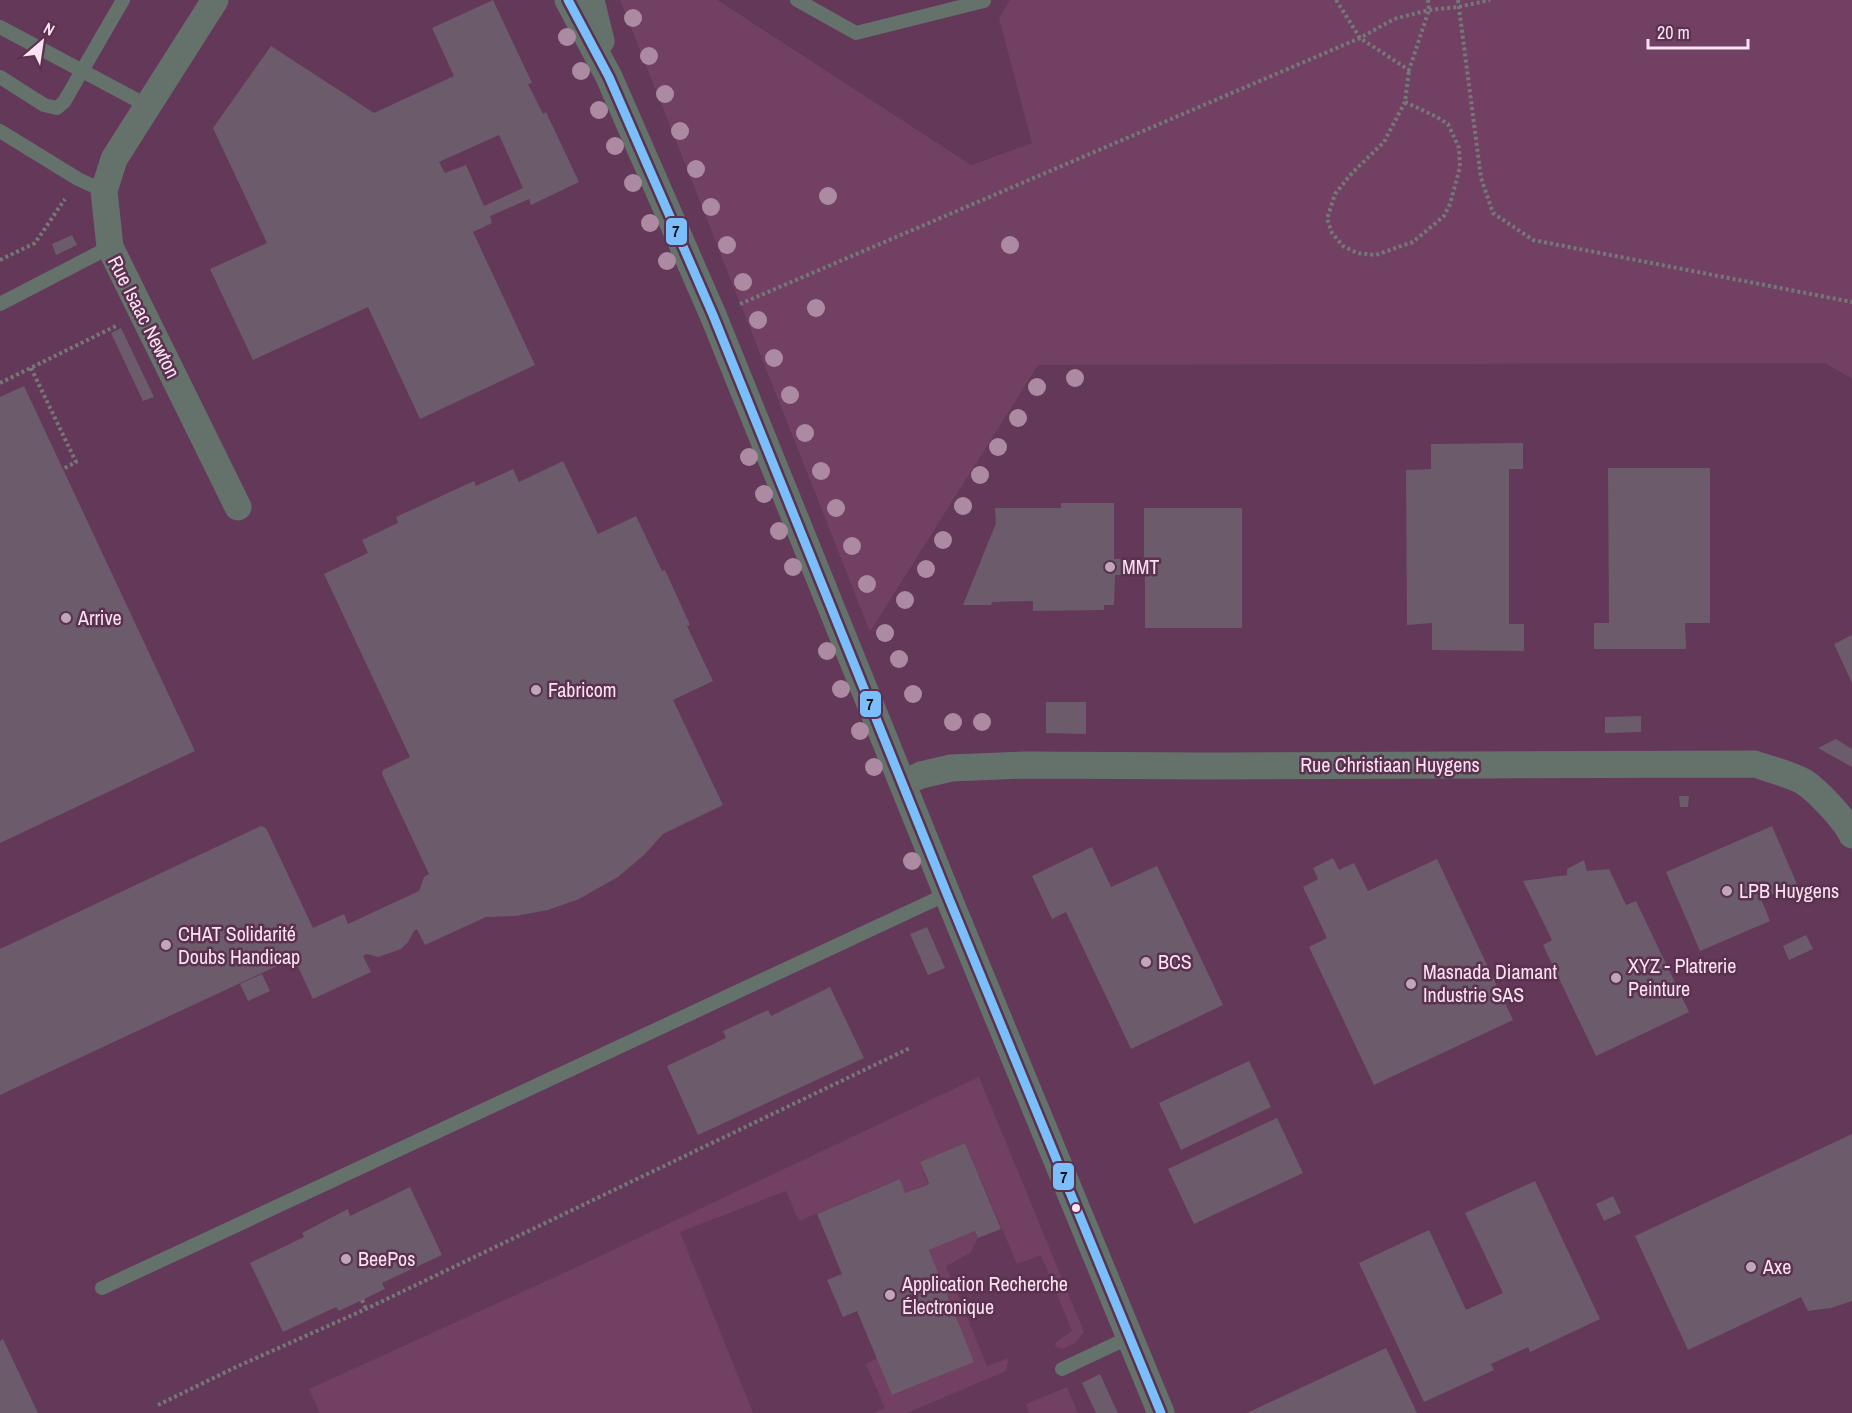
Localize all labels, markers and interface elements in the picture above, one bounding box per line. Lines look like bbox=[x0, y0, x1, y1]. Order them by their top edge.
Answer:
north arrow bbox=[12, 12, 72, 72]
scale bar bbox=[1648, 12, 1748, 50]
text: N bbox=[40, 17, 59, 41]
text: 20 m bbox=[1657, 20, 1690, 45]
line badge: 7 bbox=[665, 217, 688, 246]
text: 7 bbox=[672, 220, 680, 242]
street label: Rue Isaac Newton bbox=[102, 251, 187, 383]
place label: MMT bbox=[1122, 553, 1159, 580]
marker: MMT bbox=[1103, 560, 1117, 574]
place label: Arrive bbox=[77, 604, 122, 631]
marker: Arrive bbox=[59, 611, 73, 625]
place label: Fabricom bbox=[548, 676, 616, 703]
marker: Fabricom bbox=[529, 683, 543, 697]
line badge: 7 bbox=[859, 690, 882, 718]
text: 7 bbox=[866, 693, 874, 715]
street label: Rue Christiaan Huygens bbox=[1300, 751, 1480, 778]
place label: LPB Huygens bbox=[1739, 877, 1839, 904]
marker: LPB Huygens bbox=[1720, 884, 1734, 898]
place label: CHAT Solidarité Doubs Handicap bbox=[178, 920, 300, 970]
marker: CHAT Solidarité Doubs Handicap bbox=[159, 938, 173, 952]
place label: BCS bbox=[1158, 948, 1192, 975]
place label: XYZ - Platrerie Peinture bbox=[1628, 952, 1736, 1002]
marker: BCS bbox=[1139, 955, 1153, 969]
place label: Masnada Diamant Industrie SAS bbox=[1423, 958, 1557, 1008]
marker: XYZ - Platrerie Peinture bbox=[1609, 971, 1623, 985]
marker: Masnada Diamant Industrie SAS bbox=[1404, 977, 1418, 991]
line badge: 7 bbox=[1052, 1162, 1075, 1191]
text: 7 bbox=[1060, 1166, 1068, 1188]
unlabelled marker bbox=[1070, 1202, 1082, 1214]
place label: BeePos bbox=[358, 1245, 415, 1272]
marker: BeePos bbox=[339, 1252, 353, 1266]
place label: Axe bbox=[1762, 1253, 1791, 1280]
marker: Axe bbox=[1744, 1260, 1758, 1274]
place label: Application Recherche Électronique bbox=[901, 1270, 1068, 1320]
marker: Application Recherche Électronique bbox=[883, 1288, 897, 1302]

